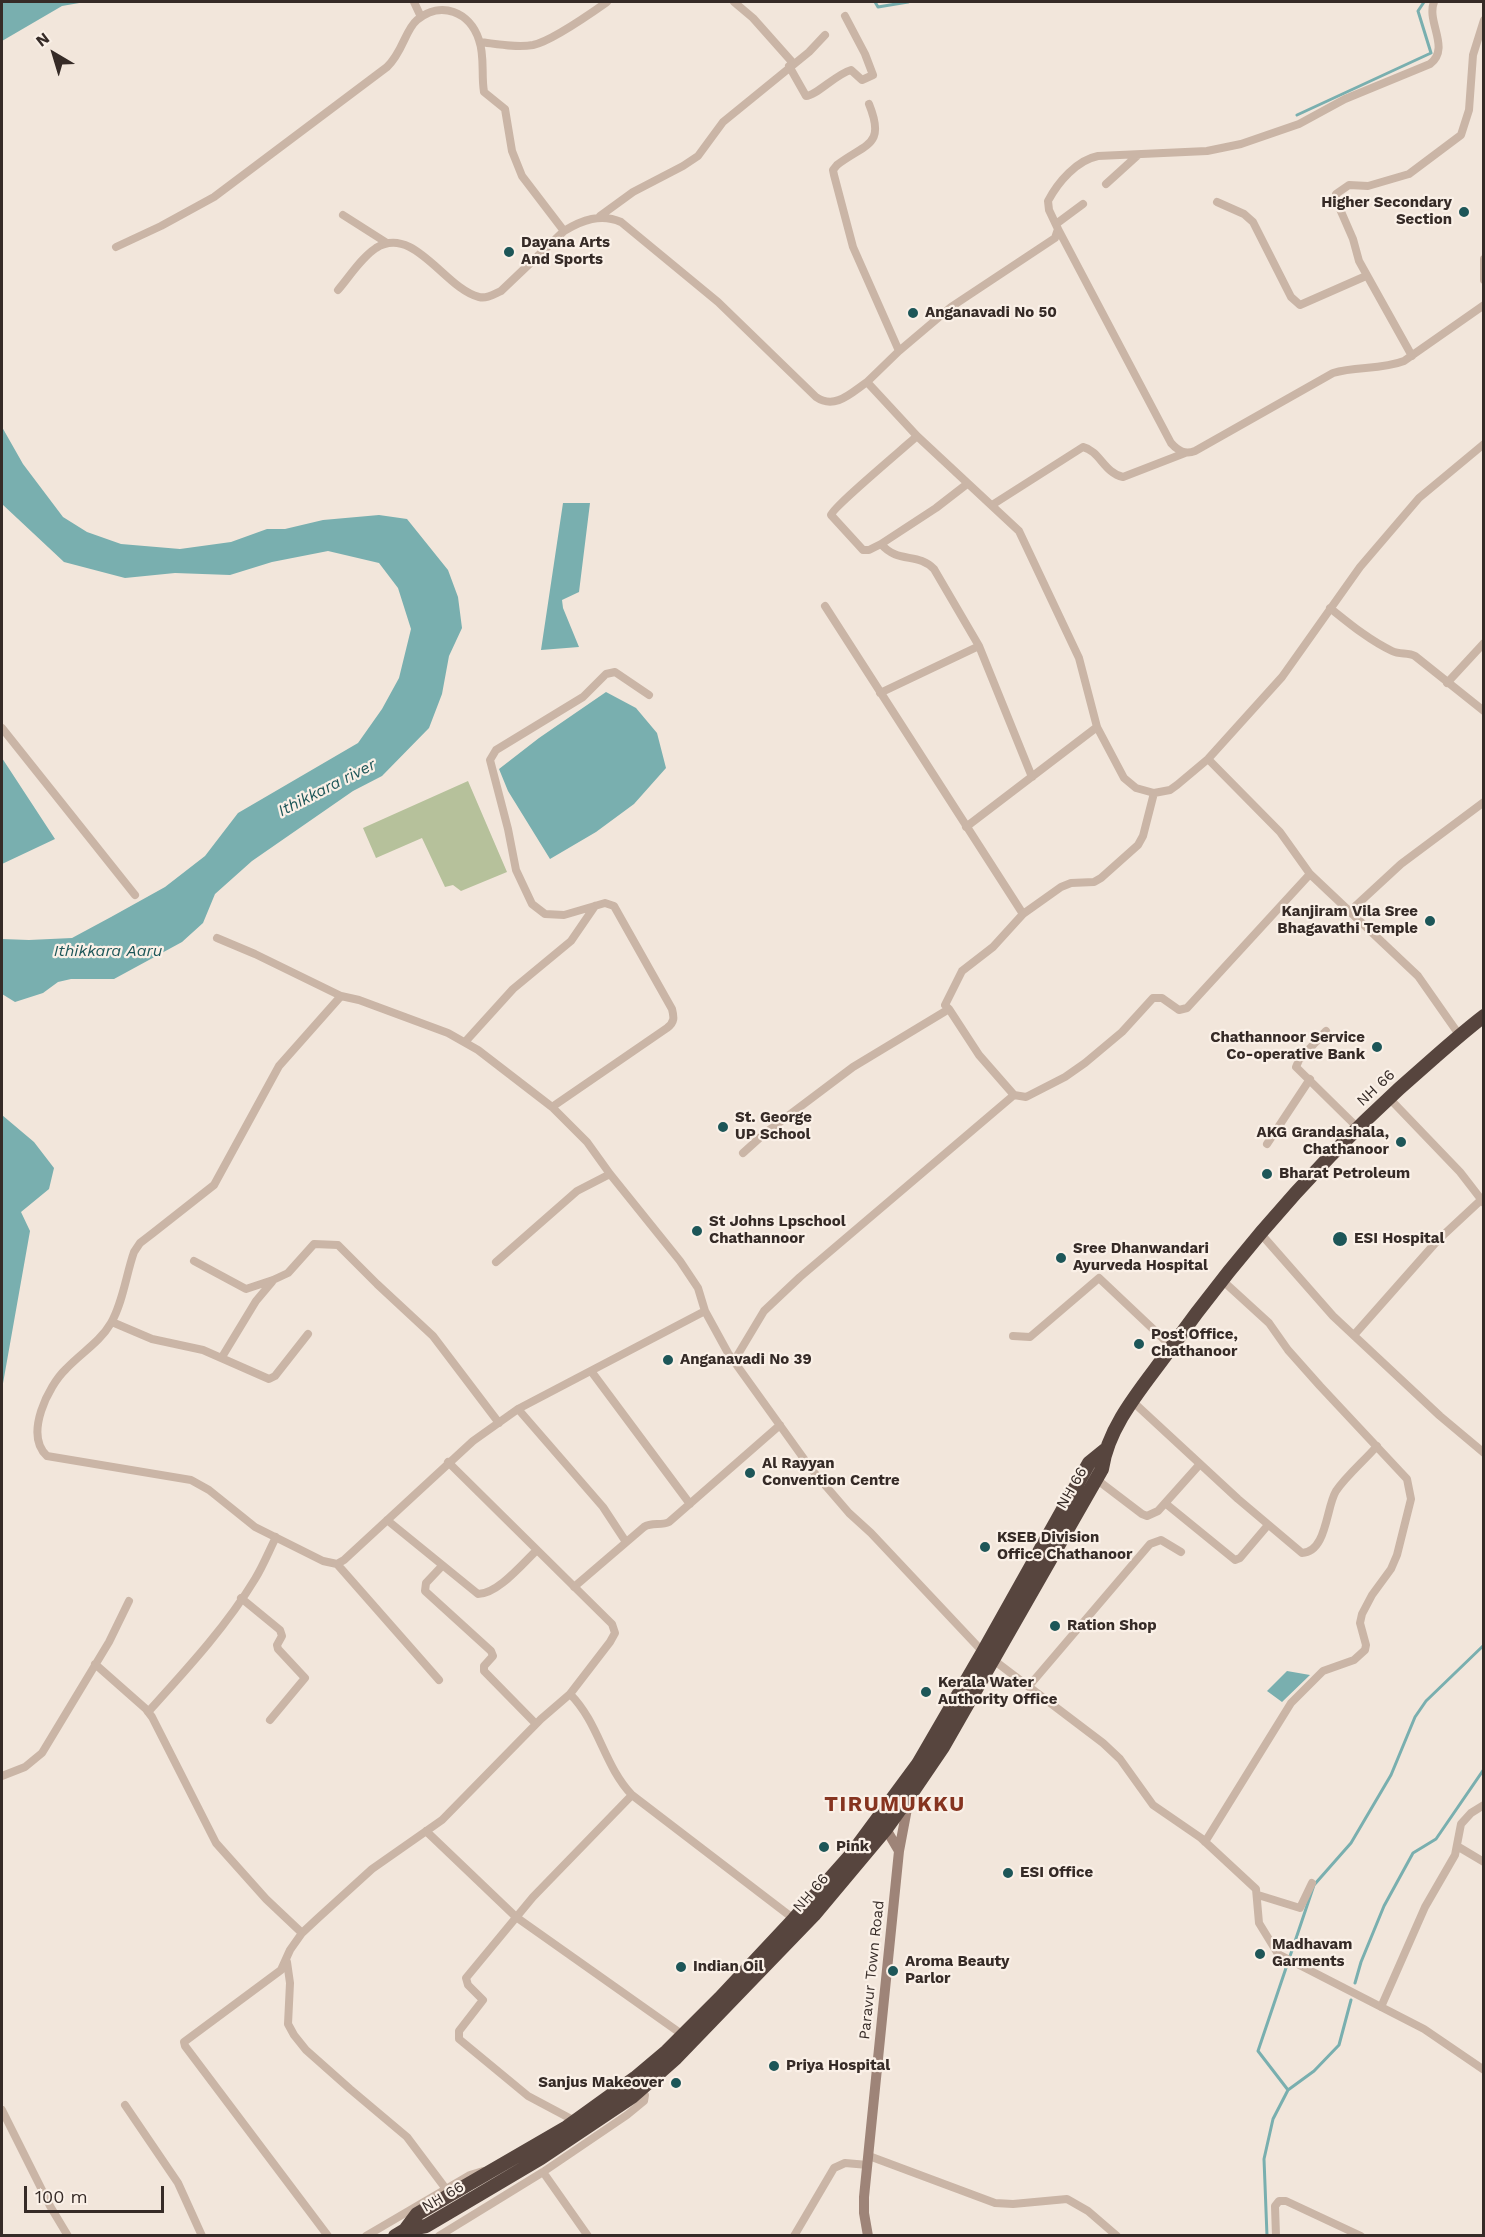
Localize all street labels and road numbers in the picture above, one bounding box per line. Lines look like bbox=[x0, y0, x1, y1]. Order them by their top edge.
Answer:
street label: NH 66 bbox=[1353, 1066, 1399, 1110]
street label: NH 66 bbox=[1053, 1464, 1091, 1512]
street label: NH 66 bbox=[789, 1870, 833, 1916]
street label: Paravur Town Road bbox=[856, 1900, 888, 2040]
street label: NH 66 bbox=[419, 2178, 467, 2216]

